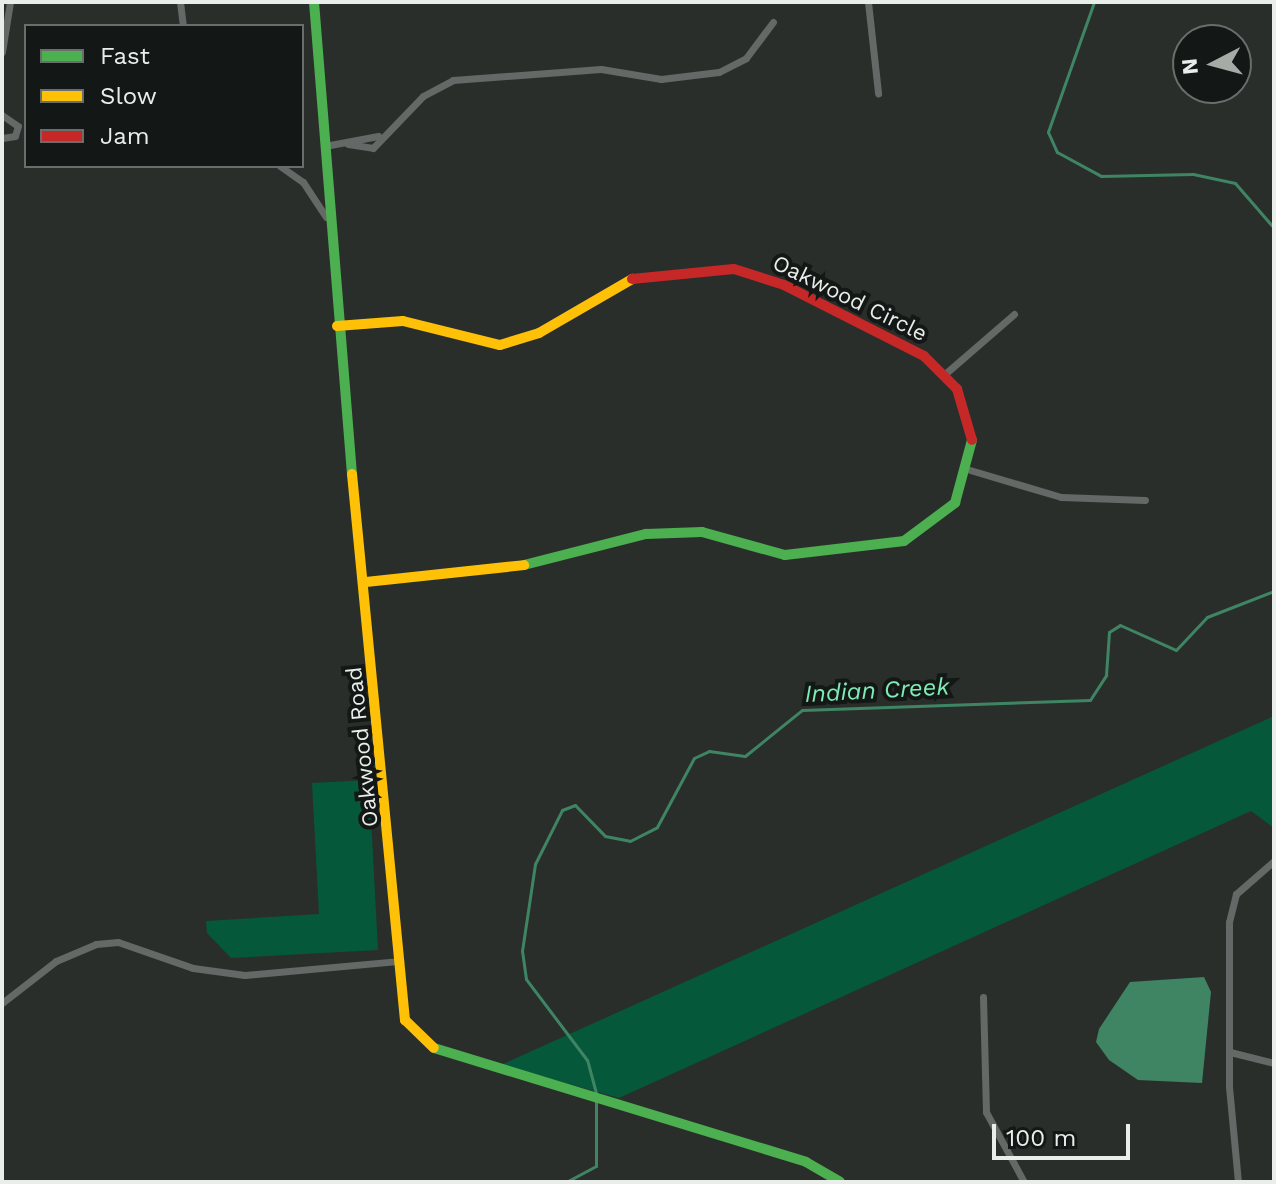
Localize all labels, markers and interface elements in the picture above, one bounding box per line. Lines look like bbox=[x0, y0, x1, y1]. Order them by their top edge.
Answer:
legend bbox=[24, 24, 304, 168]
north arrow bbox=[1172, 24, 1252, 104]
text: Fast bbox=[100, 42, 150, 70]
text: N bbox=[1176, 57, 1203, 76]
text: Slow bbox=[100, 82, 157, 110]
text: Jam bbox=[100, 122, 150, 150]
street label: Oakwood Circle bbox=[769, 249, 931, 347]
street label: Oakwood Road bbox=[340, 666, 384, 828]
water label: Indian Creek bbox=[804, 673, 950, 709]
scale bar bbox=[996, 1108, 1134, 1158]
text: 100 m bbox=[1006, 1124, 1076, 1152]

